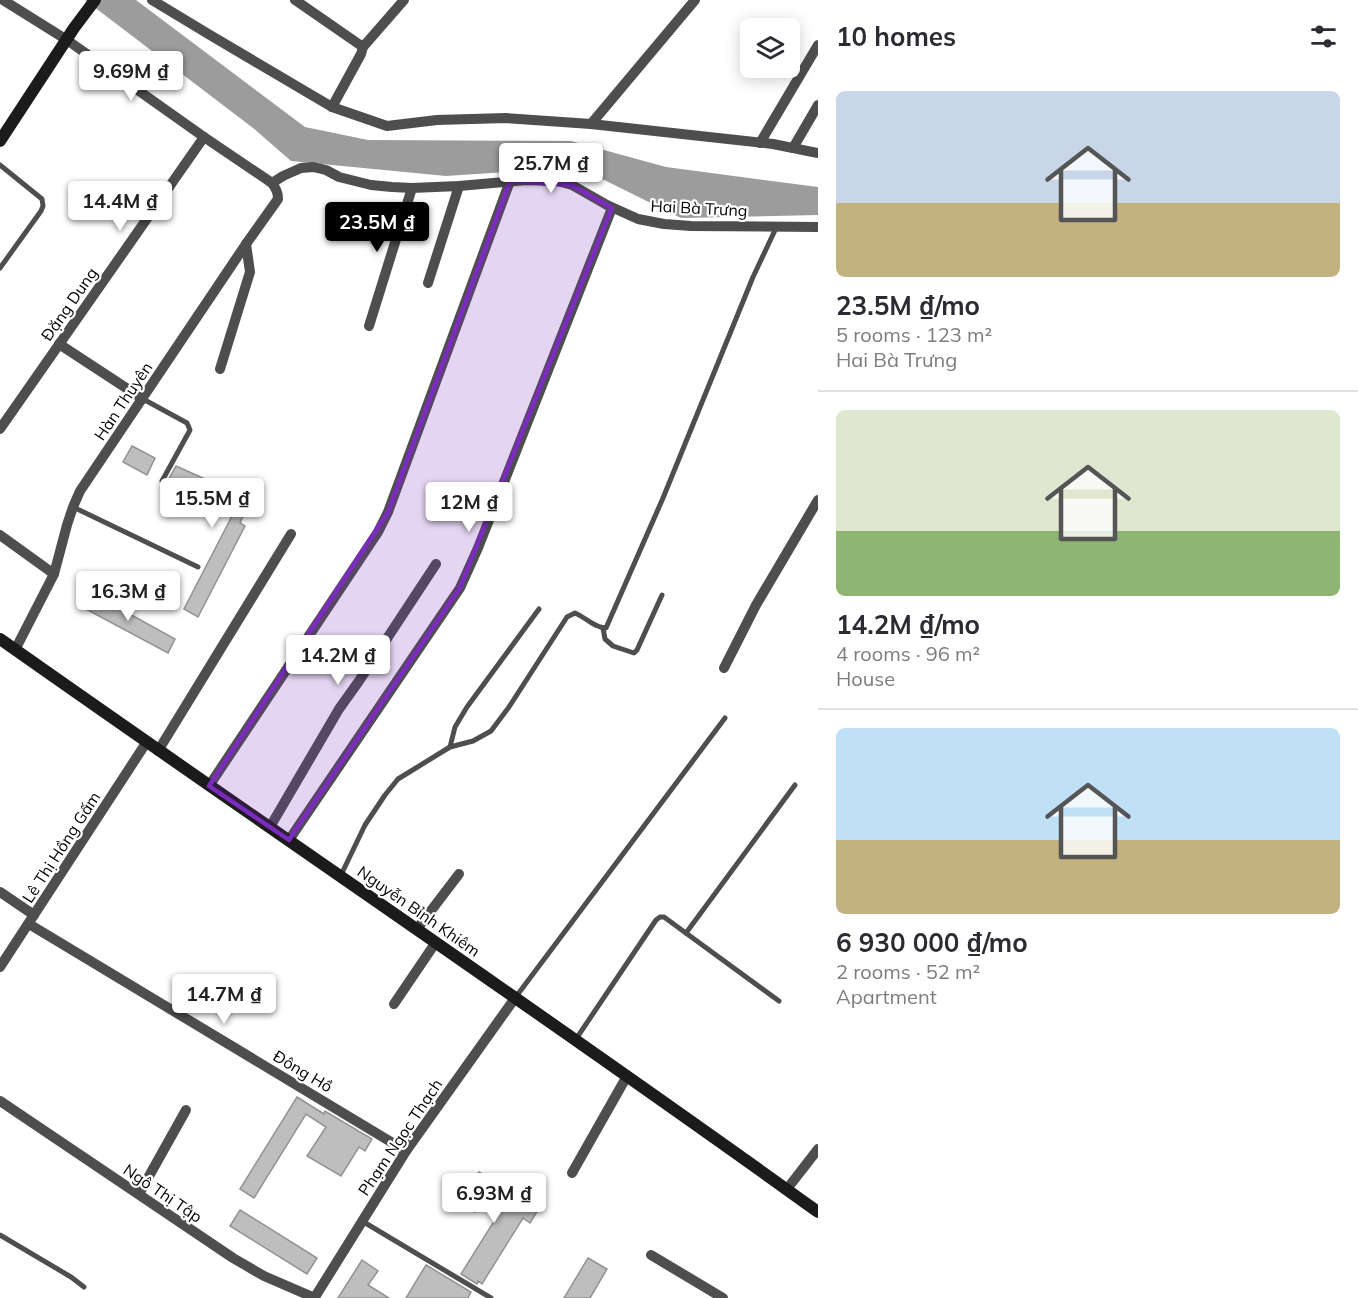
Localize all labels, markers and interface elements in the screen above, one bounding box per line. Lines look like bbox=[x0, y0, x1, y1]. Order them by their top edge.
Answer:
map controls bbox=[740, 18, 800, 78]
button: layers bbox=[740, 18, 800, 78]
text: 10 homes bbox=[836, 20, 956, 53]
icon: filters bbox=[1307, 20, 1340, 53]
pin: 9.69M ₫ bbox=[76, 51, 186, 102]
text: 9.69M ₫ bbox=[93, 58, 169, 83]
icon: home bbox=[1034, 130, 1142, 238]
pin: 25.7M ₫ bbox=[496, 143, 606, 194]
text: 25.7M ₫ bbox=[513, 150, 589, 175]
pin: 14.4M ₫ bbox=[65, 181, 175, 232]
text: 14.4M ₫ bbox=[82, 188, 158, 213]
street label: Hai Bà Trưng bbox=[650, 195, 748, 221]
pin: 23.5M ₫ bbox=[322, 202, 432, 253]
text: 23.5M ₫ bbox=[339, 209, 415, 234]
street label: Đặng Dung bbox=[36, 263, 102, 345]
text: 23.5M ₫/mo bbox=[836, 289, 980, 322]
text: 5 rooms · 123 m² bbox=[836, 322, 992, 347]
text: Hai Bà Trưng bbox=[836, 347, 957, 372]
street label: Hàn Thuyên bbox=[90, 358, 156, 444]
icon: home bbox=[1034, 449, 1142, 557]
pin: 15.5M ₫ bbox=[157, 478, 267, 529]
pin: 12M ₫ bbox=[427, 482, 511, 533]
text: 15.5M ₫ bbox=[174, 485, 250, 510]
text: 12M ₫ bbox=[440, 489, 498, 514]
pin: 16.3M ₫ bbox=[73, 571, 183, 622]
text: 16.3M ₫ bbox=[90, 578, 166, 603]
text: 14.2M ₫/mo bbox=[836, 608, 980, 641]
pin: 14.2M ₫ bbox=[283, 635, 393, 686]
text: 4 rooms · 96 m² bbox=[836, 641, 980, 666]
text: 14.2M ₫ bbox=[300, 642, 376, 667]
text: House bbox=[836, 666, 895, 691]
icon: home bbox=[1034, 767, 1142, 875]
street label: Lê Thị Hồng Gấm bbox=[18, 788, 104, 906]
street label: Nguyễn Bỉnh Khiêm bbox=[354, 861, 484, 961]
text: 6 930 000 ₫/mo bbox=[836, 926, 1028, 959]
text: 2 rooms · 52 m² bbox=[836, 959, 980, 984]
pin: 14.7M ₫ bbox=[169, 974, 279, 1025]
text: 14.7M ₫ bbox=[186, 981, 262, 1006]
text: Apartment bbox=[836, 984, 937, 1009]
street label: Đông Hồ bbox=[270, 1046, 336, 1096]
street label: Phạm Ngọc Thạch bbox=[354, 1075, 446, 1199]
street label: Ngô Thị Tập bbox=[120, 1159, 206, 1227]
pin: 6.93M ₫ bbox=[439, 1173, 549, 1224]
text: 6.93M ₫ bbox=[456, 1180, 532, 1205]

